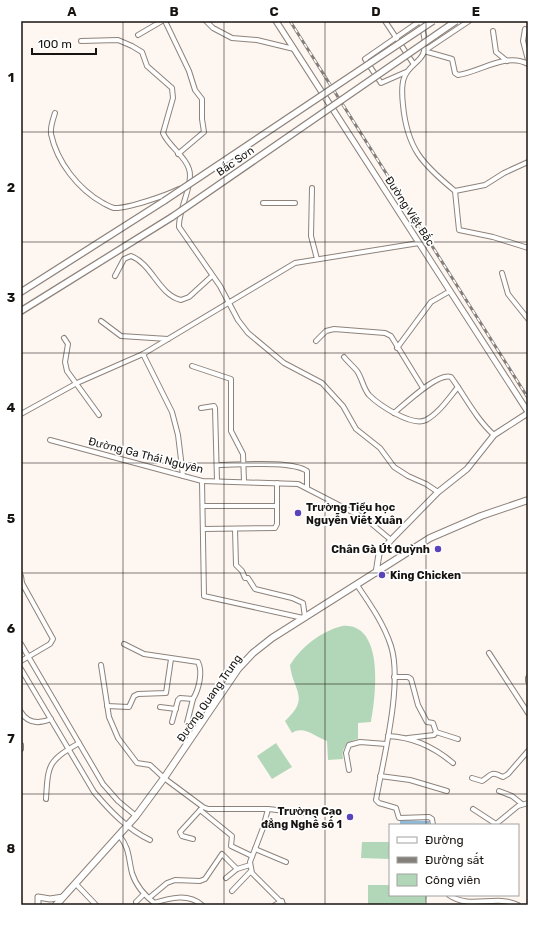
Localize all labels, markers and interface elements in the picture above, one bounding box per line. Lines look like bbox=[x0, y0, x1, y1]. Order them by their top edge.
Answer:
text: A bbox=[67, 4, 77, 19]
text: B bbox=[169, 4, 179, 19]
text: C bbox=[269, 4, 279, 19]
text: D bbox=[371, 4, 381, 19]
text: E bbox=[472, 4, 480, 19]
scale bar bbox=[32, 30, 96, 56]
text: 100 m bbox=[38, 37, 72, 51]
text: 1 bbox=[8, 70, 14, 85]
street label: Bắc Sơn bbox=[213, 143, 257, 179]
street label: Đường Việt Bắc bbox=[382, 173, 438, 248]
text: 2 bbox=[7, 180, 15, 195]
text: 3 bbox=[7, 290, 16, 305]
text: 4 bbox=[7, 400, 16, 415]
street label: Đường Ga Thái Nguyên bbox=[87, 435, 205, 476]
place label: Trường Tiểu học Nguyễn Viết Xuân bbox=[306, 501, 403, 527]
marker: Trường Tiểu học Nguyễn Viết Xuân bbox=[293, 508, 303, 518]
text: 5 bbox=[7, 511, 15, 526]
place label: Chân Gà Út Quỳnh bbox=[331, 543, 430, 556]
marker: Chân Gà Út Quỳnh bbox=[433, 544, 443, 554]
place label: King Chicken bbox=[390, 569, 461, 582]
marker: King Chicken bbox=[377, 570, 387, 580]
text: 6 bbox=[7, 621, 16, 636]
street label: Đường Quang Trung bbox=[174, 652, 244, 744]
text: 7 bbox=[7, 731, 15, 746]
place label: Trường Cao đẳng Nghề số 1 bbox=[261, 805, 342, 831]
marker: Trường Cao đẳng Nghề số 1 bbox=[345, 812, 355, 822]
legend bbox=[389, 824, 519, 896]
text: Đường bbox=[425, 833, 464, 847]
text: 8 bbox=[7, 841, 16, 856]
text: Đường sắt bbox=[425, 852, 484, 867]
text: Công viên bbox=[425, 873, 480, 887]

